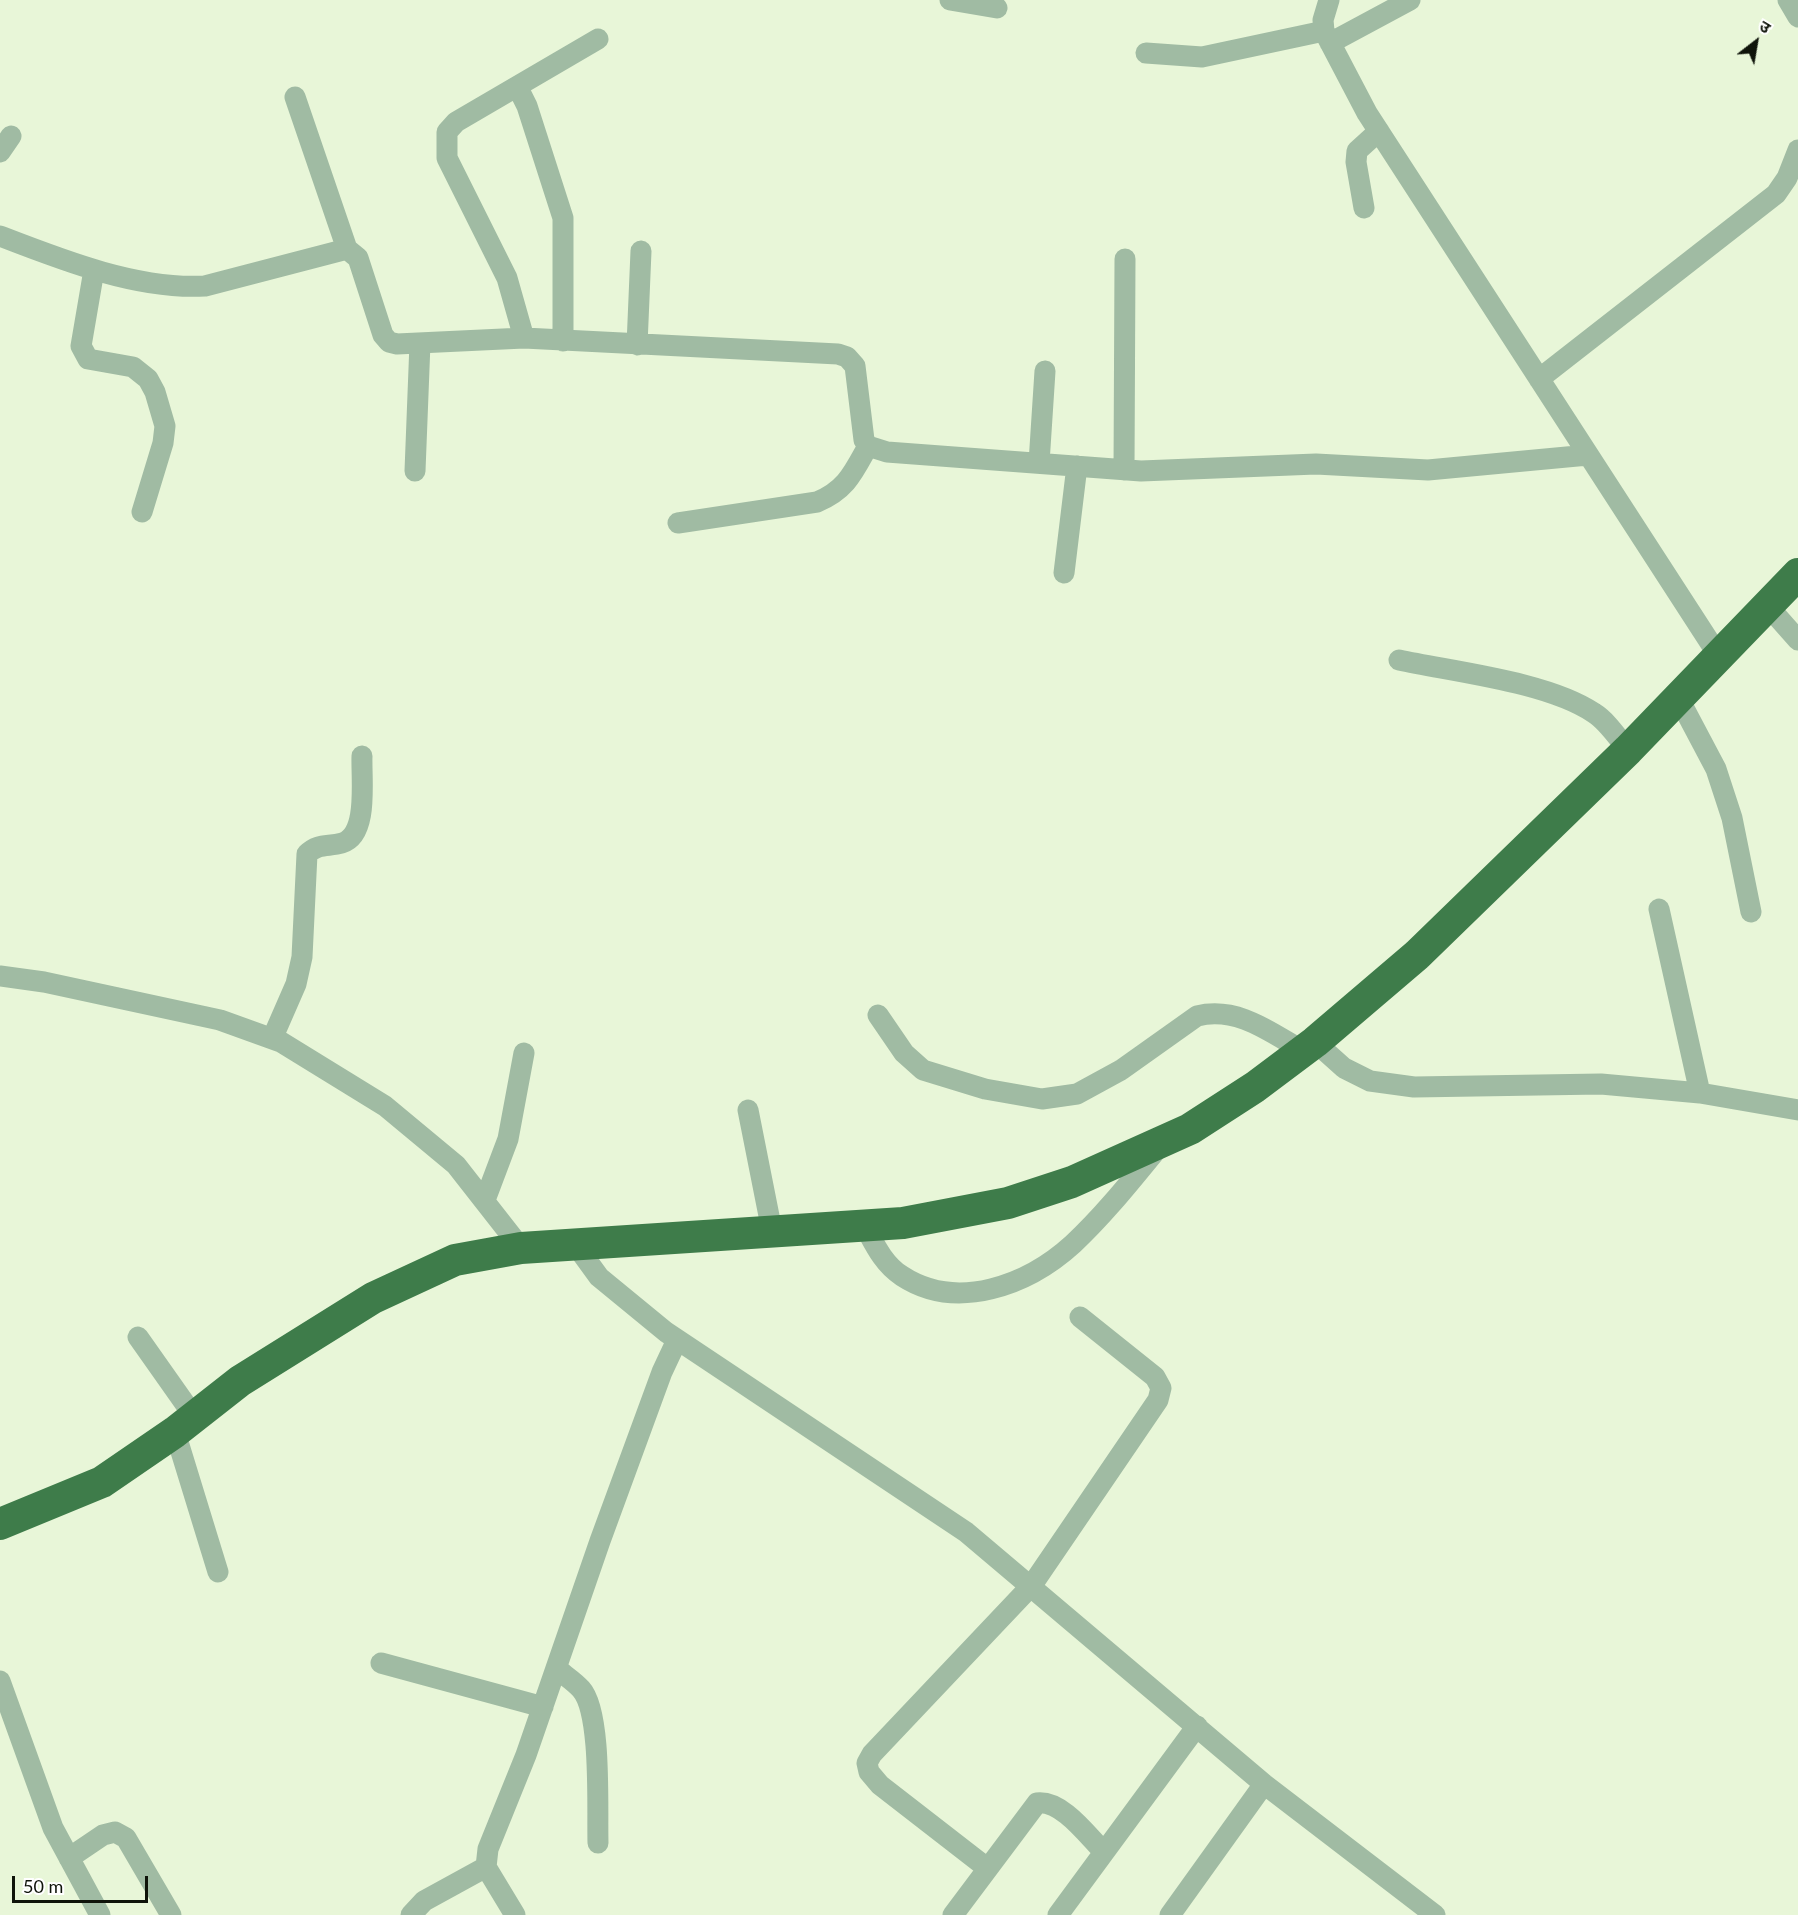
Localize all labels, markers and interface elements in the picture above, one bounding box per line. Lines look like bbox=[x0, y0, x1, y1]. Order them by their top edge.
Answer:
north arrow bbox=[1726, 12, 1786, 72]
text: उ bbox=[1757, 16, 1774, 37]
scale bar bbox=[15, 1864, 152, 1902]
text: 50 m bbox=[23, 1875, 63, 1897]

